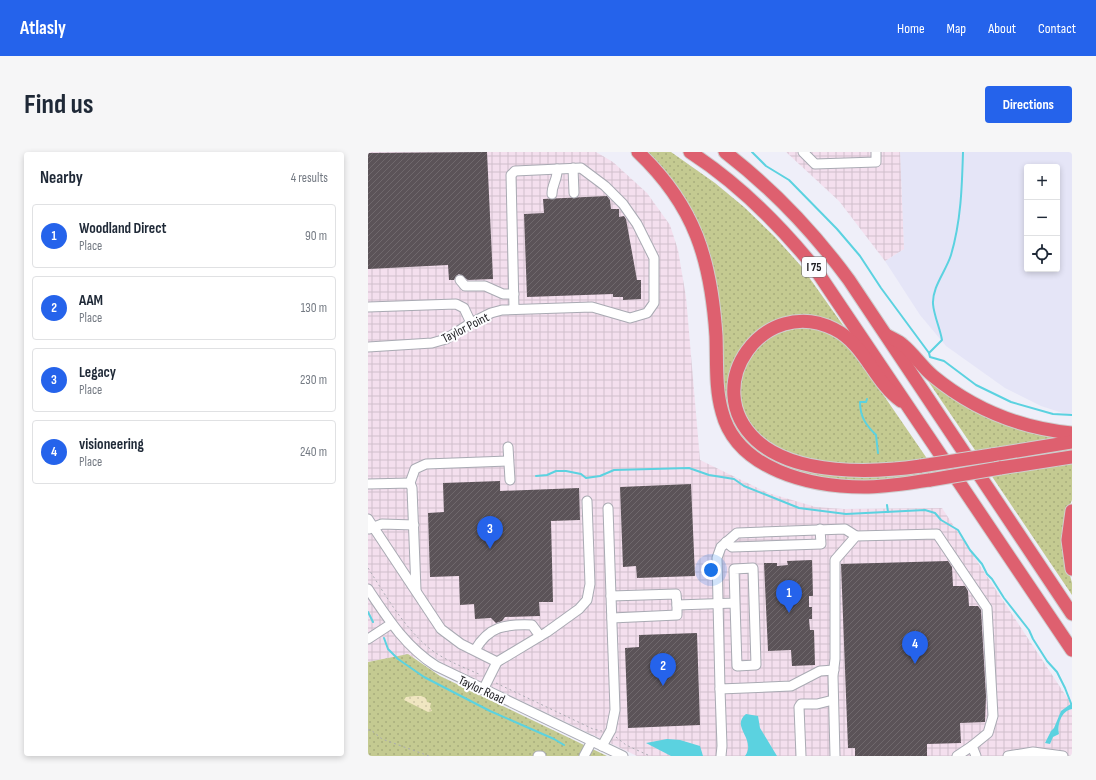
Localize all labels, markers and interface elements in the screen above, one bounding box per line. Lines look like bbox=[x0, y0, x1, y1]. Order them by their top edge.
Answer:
text: Atlasly bbox=[20, 17, 66, 40]
text: Home bbox=[897, 20, 925, 37]
text: Map bbox=[947, 20, 966, 37]
text: About bbox=[988, 20, 1016, 37]
text: Contact bbox=[1038, 20, 1076, 37]
button: Directions bbox=[985, 86, 1072, 123]
text: Find us bbox=[24, 88, 93, 121]
map controls bbox=[1024, 164, 1060, 272]
button: + bbox=[1024, 164, 1060, 200]
text: Nearby bbox=[40, 168, 83, 188]
text: 4 results bbox=[291, 170, 328, 186]
button: − bbox=[1024, 200, 1060, 236]
text: Woodland Direct bbox=[79, 219, 166, 238]
text: 1 bbox=[51, 228, 57, 244]
text: 90 m bbox=[305, 228, 327, 244]
button: locate bbox=[1024, 236, 1060, 272]
text: Place bbox=[79, 238, 102, 254]
road number: I 75 bbox=[802, 257, 826, 277]
text: AAM bbox=[79, 291, 103, 310]
text: 2 bbox=[51, 300, 57, 316]
text: 130 m bbox=[301, 300, 327, 316]
street label: Taylor Point bbox=[439, 309, 492, 347]
text: Place bbox=[79, 310, 102, 326]
text: Legacy bbox=[79, 363, 116, 382]
text: 3 bbox=[51, 372, 57, 388]
text: 230 m bbox=[300, 372, 327, 388]
text: Place bbox=[79, 382, 102, 398]
text: visioneering bbox=[79, 435, 144, 454]
text: 4 bbox=[51, 444, 57, 460]
text: 240 m bbox=[300, 444, 327, 460]
text: Place bbox=[79, 454, 102, 470]
pin: 3 bbox=[477, 516, 503, 549]
your location bbox=[701, 560, 721, 580]
pin: 1 bbox=[776, 580, 802, 613]
pin: 4 bbox=[902, 631, 928, 664]
pin: 2 bbox=[650, 653, 676, 686]
street label: Taylor Road bbox=[456, 672, 507, 708]

